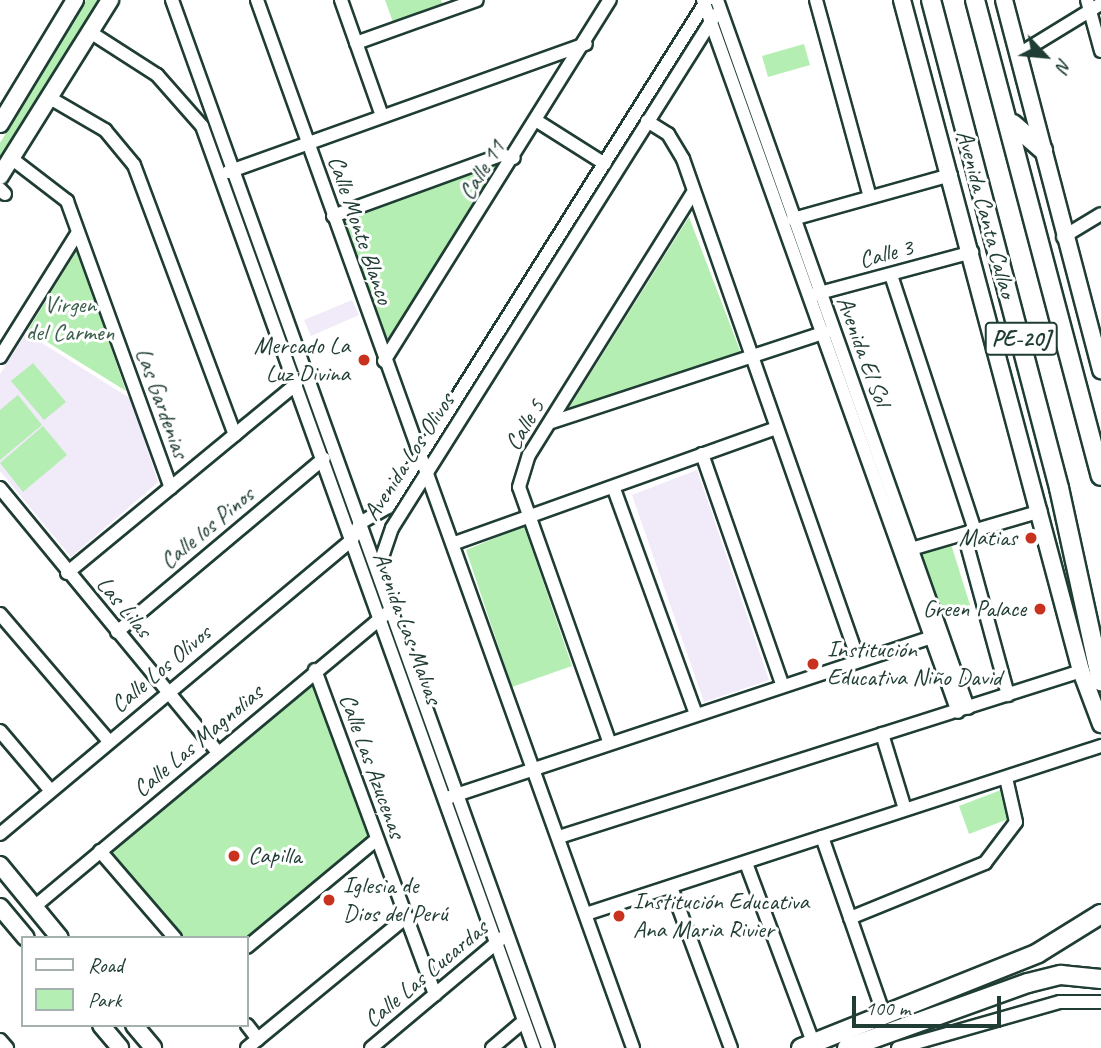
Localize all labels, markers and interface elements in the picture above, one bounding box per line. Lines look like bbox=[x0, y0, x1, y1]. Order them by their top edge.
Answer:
north arrow bbox=[1010, 21, 1080, 91]
text: N bbox=[1051, 55, 1077, 76]
street label: Avenida Canta Callao bbox=[950, 127, 1022, 301]
street label: Calle 11 bbox=[453, 135, 511, 205]
street label: Calle Monte Blanco bbox=[321, 151, 399, 309]
street label: Calle 3 bbox=[856, 233, 916, 275]
park label: Virgen del Carmen bbox=[25, 291, 115, 347]
street label: Avenida El Sol bbox=[830, 292, 896, 410]
road number: PE-20J bbox=[984, 320, 1058, 358]
place label: Mercado La Luz Divina bbox=[254, 332, 350, 388]
street label: Las Gardenias bbox=[129, 343, 195, 463]
marker: Mercado La Luz Divina bbox=[356, 352, 372, 368]
street label: Avenida Los Olivos bbox=[357, 388, 461, 526]
street label: Calle 5 bbox=[499, 394, 551, 456]
street label: Calle los Pinos bbox=[154, 481, 260, 575]
place label: Matias bbox=[959, 524, 1017, 552]
marker: Matias bbox=[1023, 530, 1039, 546]
street label: Avenida Las Malvas bbox=[366, 548, 448, 708]
street label: Las Lilas bbox=[90, 570, 158, 644]
place label: Green Palace bbox=[923, 595, 1026, 623]
marker: Green Palace bbox=[1032, 601, 1048, 617]
street label: Calle Los Olivos bbox=[105, 619, 217, 719]
place label: Institución Educativa Niño David bbox=[827, 636, 1002, 692]
marker: Institución Educativa Niño David bbox=[805, 656, 821, 672]
street label: Calle Las Magnolias bbox=[127, 678, 269, 804]
street label: Calle Las Azucenas bbox=[332, 690, 412, 842]
place label: Capilla bbox=[248, 842, 301, 870]
marker: Capilla bbox=[226, 848, 242, 864]
place label: Iglesia de Dios del Perú bbox=[343, 872, 447, 928]
place label: Institución Educativa Ana Maria Rivier bbox=[633, 888, 808, 944]
marker: Iglesia de Dios del Perú bbox=[321, 892, 337, 908]
marker: Institución Educativa Ana Maria Rivier bbox=[611, 908, 627, 924]
street label: Calle Las Cucardas bbox=[358, 914, 494, 1034]
legend bbox=[21, 936, 248, 1027]
text: Road bbox=[88, 952, 123, 978]
scale bar bbox=[856, 982, 1005, 1026]
text: Park bbox=[88, 987, 121, 1013]
text: 100 m bbox=[865, 995, 910, 1021]

